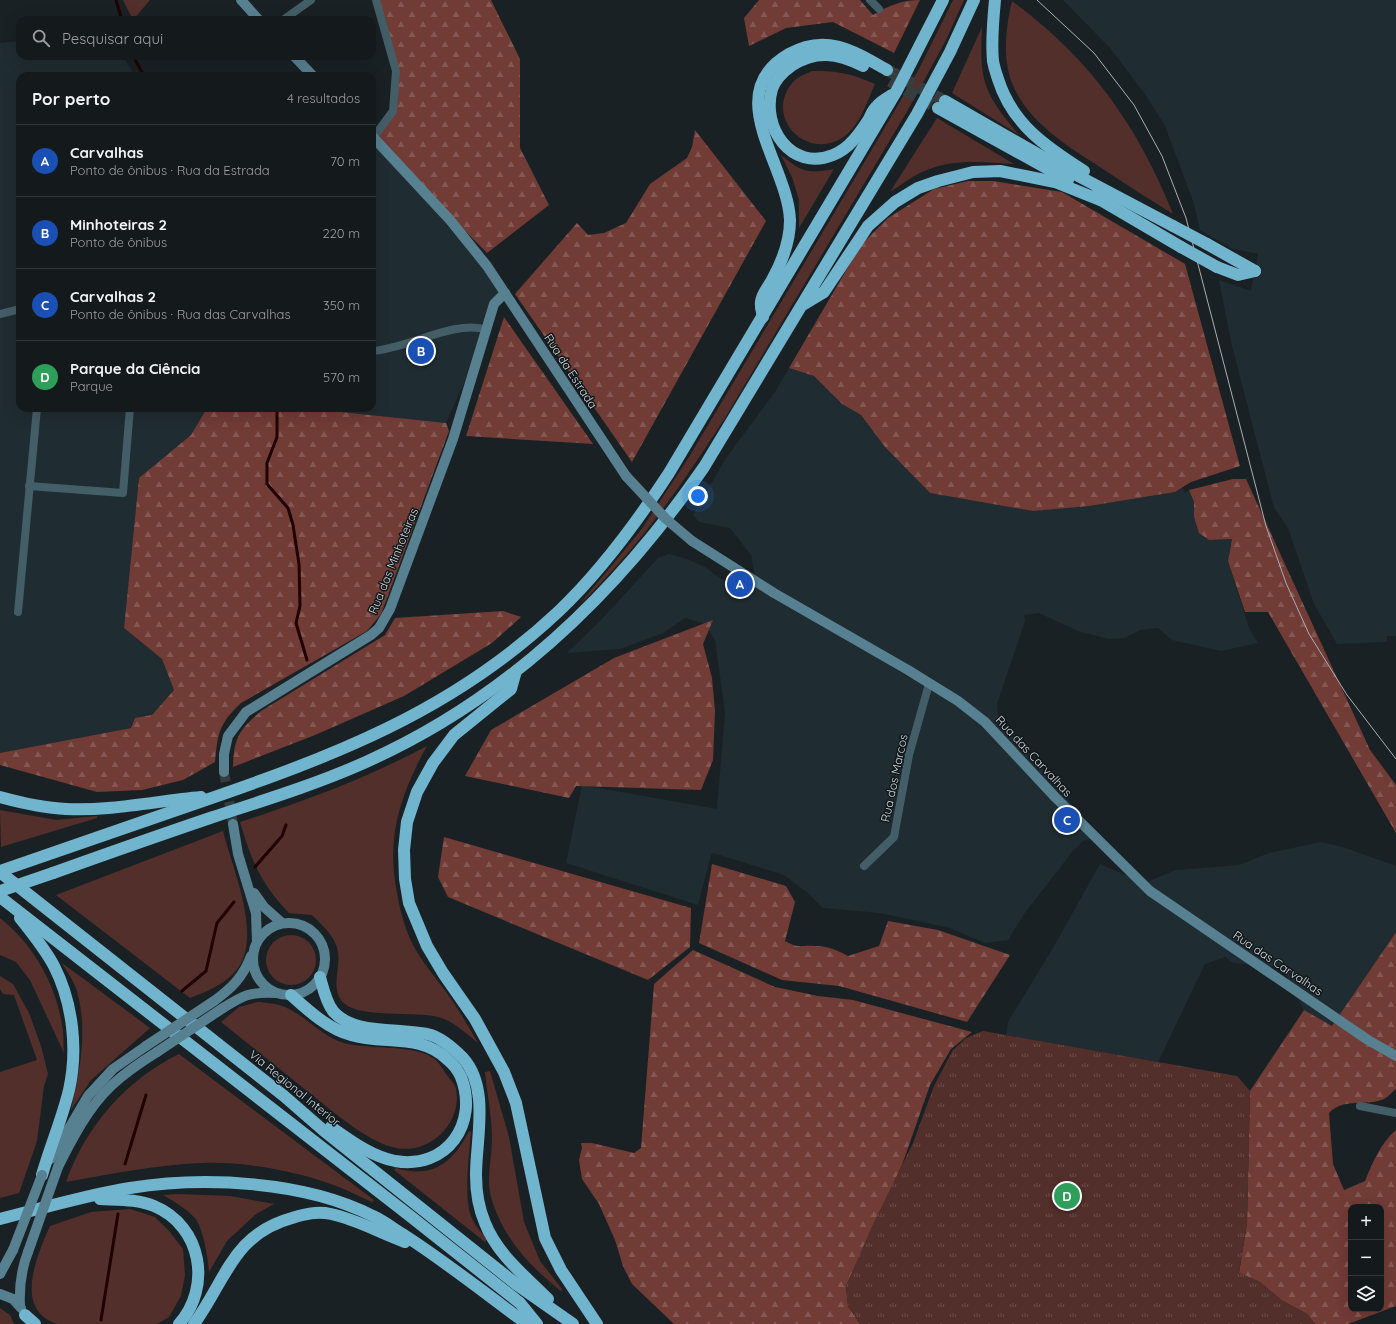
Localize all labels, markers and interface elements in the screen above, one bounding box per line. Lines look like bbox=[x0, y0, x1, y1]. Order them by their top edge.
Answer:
search box bbox=[16, 16, 376, 60]
icon: search bbox=[30, 27, 52, 49]
text: Pesquisar aqui bbox=[62, 29, 163, 48]
text: Por perto bbox=[32, 88, 110, 109]
text: 4 resultados bbox=[287, 90, 360, 106]
text: Carvalhas bbox=[70, 143, 143, 162]
text: A bbox=[41, 153, 49, 169]
text: 70 m bbox=[330, 153, 360, 169]
text: Ponto de ônibus · Rua da Estrada bbox=[70, 162, 270, 178]
text: Minhoteiras 2 bbox=[70, 215, 167, 234]
text: B bbox=[41, 225, 49, 241]
text: 220 m bbox=[322, 225, 360, 241]
text: Ponto de ônibus bbox=[70, 234, 167, 250]
text: Carvalhas 2 bbox=[70, 287, 156, 306]
text: C bbox=[41, 297, 49, 313]
text: 350 m bbox=[323, 297, 360, 313]
text: Ponto de ônibus · Rua das Carvalhas bbox=[70, 306, 291, 322]
street label: Rua da Estrada bbox=[541, 331, 601, 411]
pin: B bbox=[408, 336, 434, 366]
text: Parque da Ciência bbox=[70, 359, 200, 378]
text: D bbox=[40, 369, 50, 385]
text: 570 m bbox=[323, 369, 360, 385]
text: Parque bbox=[70, 378, 113, 394]
your location bbox=[688, 486, 708, 506]
street label: Rua das Minhoteiras bbox=[365, 505, 421, 616]
pin: A bbox=[727, 569, 753, 599]
street label: Rua das Carvalhas bbox=[993, 712, 1076, 800]
street label: Rua dos Marcos bbox=[877, 732, 911, 823]
pin: C bbox=[1054, 805, 1080, 835]
street label: Rua das Carvalhas bbox=[1230, 927, 1326, 999]
street label: Via Regional Interior bbox=[246, 1047, 344, 1130]
pin: D bbox=[1054, 1181, 1080, 1211]
map controls bbox=[1348, 1204, 1384, 1312]
button: + bbox=[1348, 1204, 1384, 1240]
button: − bbox=[1348, 1240, 1384, 1276]
button: layers bbox=[1348, 1276, 1384, 1312]

